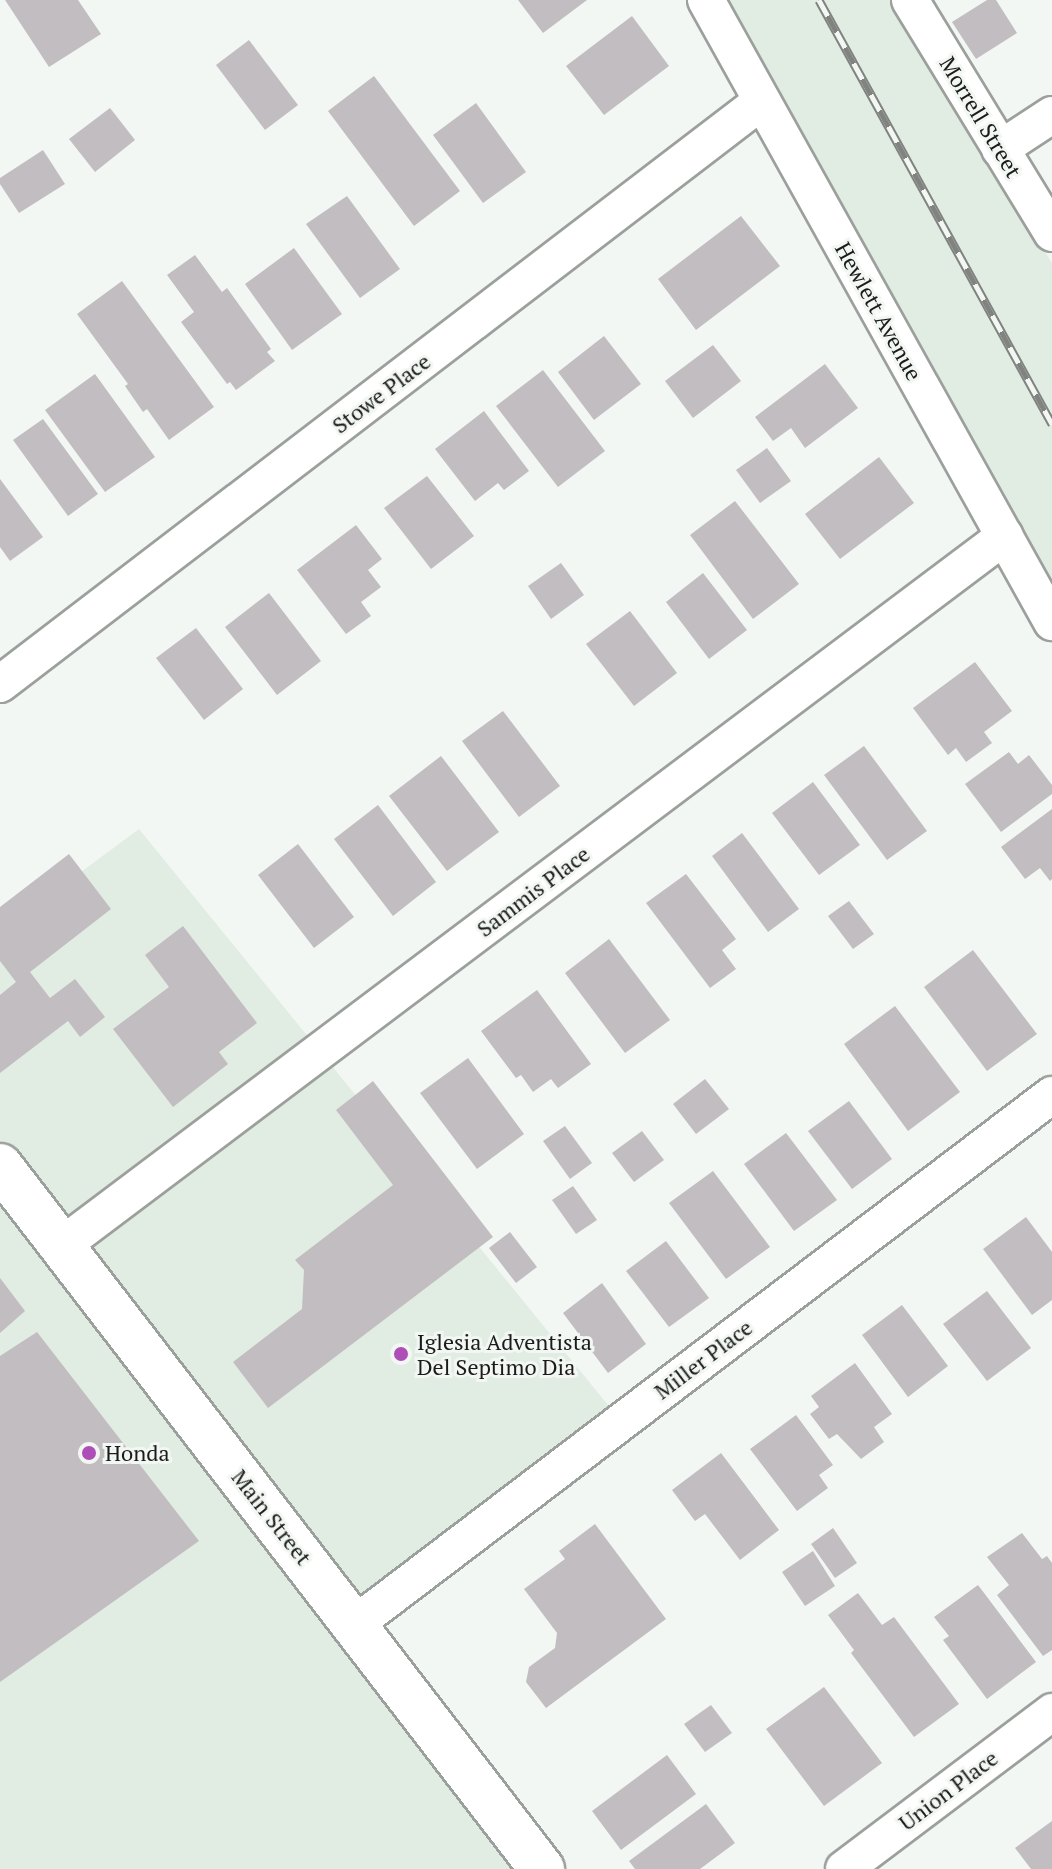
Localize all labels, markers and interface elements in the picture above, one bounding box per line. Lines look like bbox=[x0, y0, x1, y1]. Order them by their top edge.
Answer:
street label: Morrell Street bbox=[935, 52, 1027, 182]
street label: Hewlett Avenue bbox=[830, 237, 928, 385]
street label: Stowe Place bbox=[327, 348, 435, 438]
street label: Sammis Place bbox=[471, 840, 595, 942]
street label: Miller Place bbox=[649, 1314, 757, 1404]
place label: Iglesia Adventista Del Septimo Dia bbox=[417, 1328, 592, 1380]
marker: Iglesia Adventista Del Septimo Dia bbox=[392, 1345, 410, 1363]
place label: Honda bbox=[105, 1440, 170, 1466]
marker: Honda bbox=[80, 1444, 98, 1462]
street label: Main Street bbox=[227, 1464, 317, 1570]
street label: Union Place bbox=[893, 1744, 1003, 1836]

